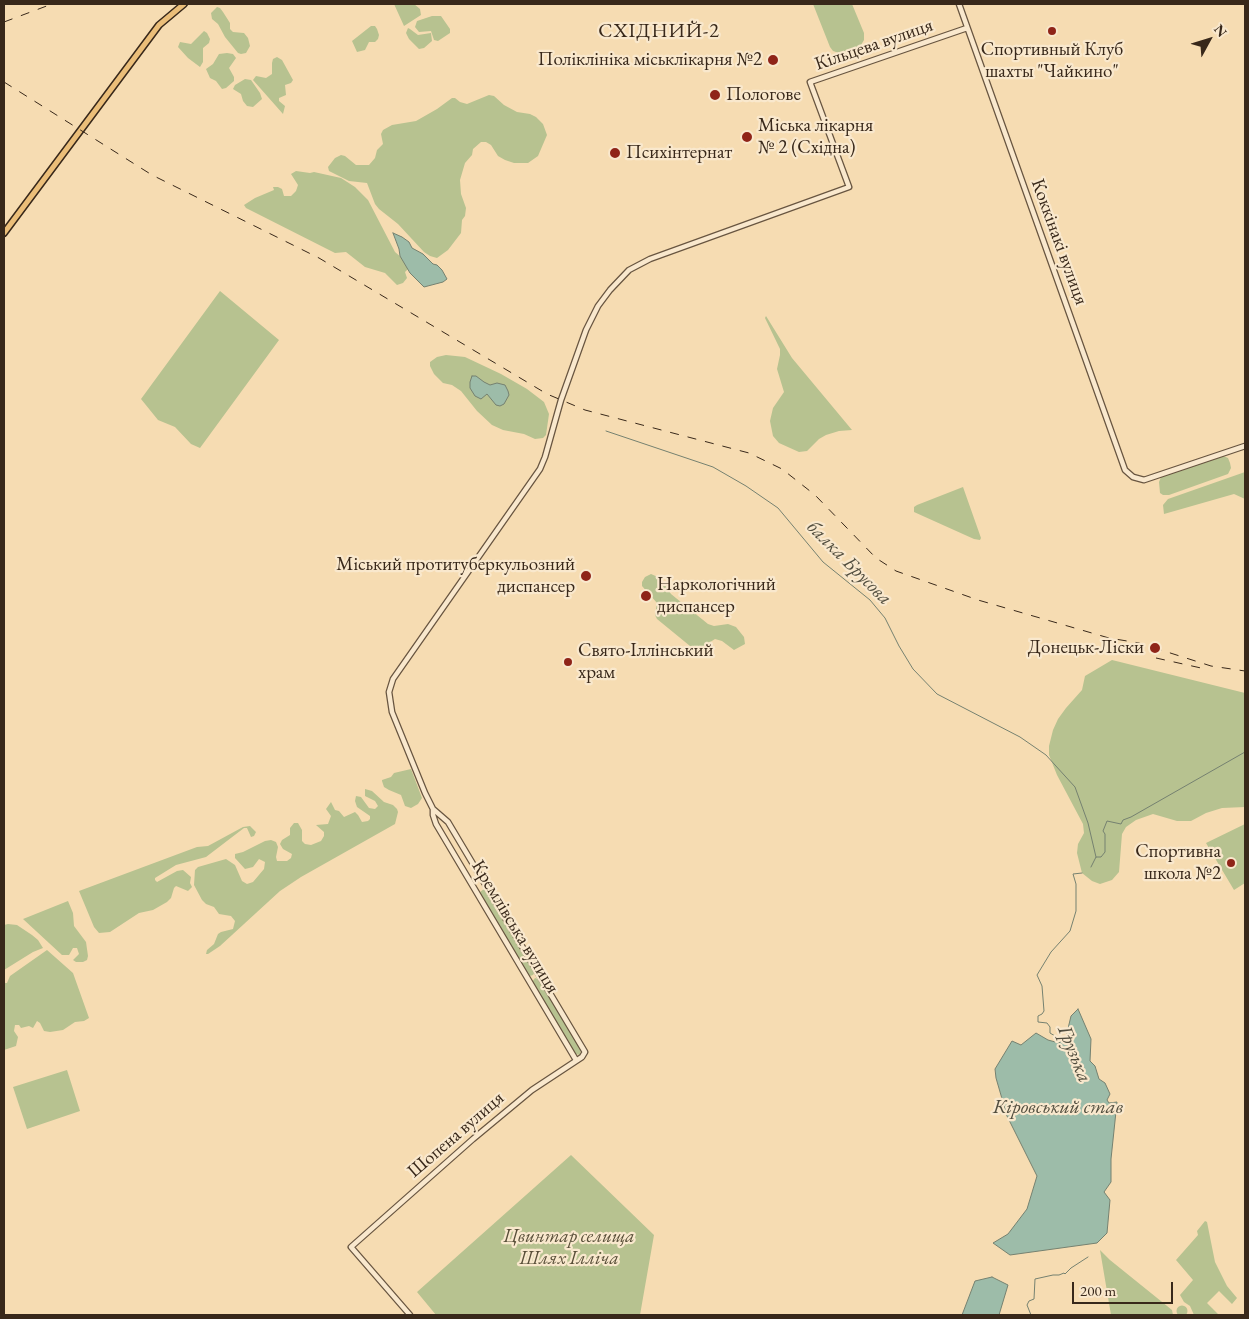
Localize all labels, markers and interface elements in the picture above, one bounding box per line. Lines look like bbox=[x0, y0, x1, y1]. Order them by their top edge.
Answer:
street label: Кільцева вулиця bbox=[812, 14, 936, 76]
north arrow bbox=[1184, 15, 1234, 65]
district label: СХІДНИЙ-2 bbox=[597, 20, 721, 44]
text: N bbox=[1210, 20, 1231, 41]
marker: Спортивный Клуб шахты "Чайкино" bbox=[1046, 25, 1058, 37]
place label: Спортивный Клуб шахты "Чайкино" bbox=[981, 39, 1123, 83]
place label: Поліклініка міськлікарня №2 bbox=[538, 49, 762, 71]
marker: Поліклініка міськлікарня №2 bbox=[766, 53, 780, 67]
place label: Пологове bbox=[726, 84, 801, 106]
marker: Пологове bbox=[708, 88, 722, 102]
place label: Міська лікарня № 2 (Східна) bbox=[758, 115, 873, 159]
marker: Міська лікарня № 2 (Східна) bbox=[740, 130, 754, 144]
place label: Психінтернат bbox=[626, 142, 732, 164]
marker: Психінтернат bbox=[608, 146, 622, 160]
street label: Коккінакі вулиця bbox=[1026, 176, 1092, 308]
water label: балка Брусова bbox=[802, 516, 896, 610]
place label: Міський протитуберкульозний диспансер bbox=[336, 554, 575, 598]
marker: Міський протитуберкульозний диспансер bbox=[579, 569, 593, 583]
place label: Наркологічний диспансер bbox=[657, 574, 776, 618]
marker: Наркологічний диспансер bbox=[639, 589, 653, 603]
place label: Донецьк-Ліски bbox=[1028, 637, 1144, 659]
place label: Свято-Іллінський храм bbox=[578, 640, 714, 684]
marker: Донецьк-Ліски bbox=[1148, 641, 1162, 655]
marker: Свято-Іллінський храм bbox=[562, 656, 574, 668]
place label: Спортивна школа №2 bbox=[1135, 841, 1221, 885]
street label: Кремлівська вулиця bbox=[466, 856, 564, 998]
marker: Спортивна школа №2 bbox=[1225, 857, 1237, 869]
water label: Грузька bbox=[1052, 1022, 1096, 1086]
street label: Шопена вулиця bbox=[403, 1087, 509, 1183]
water label: Кіровський став bbox=[993, 1096, 1123, 1120]
park label: Цвинтар селища Шлях Ілліча bbox=[503, 1226, 635, 1270]
scale bar bbox=[1074, 1272, 1175, 1304]
text: 200 m bbox=[1080, 1281, 1116, 1300]

